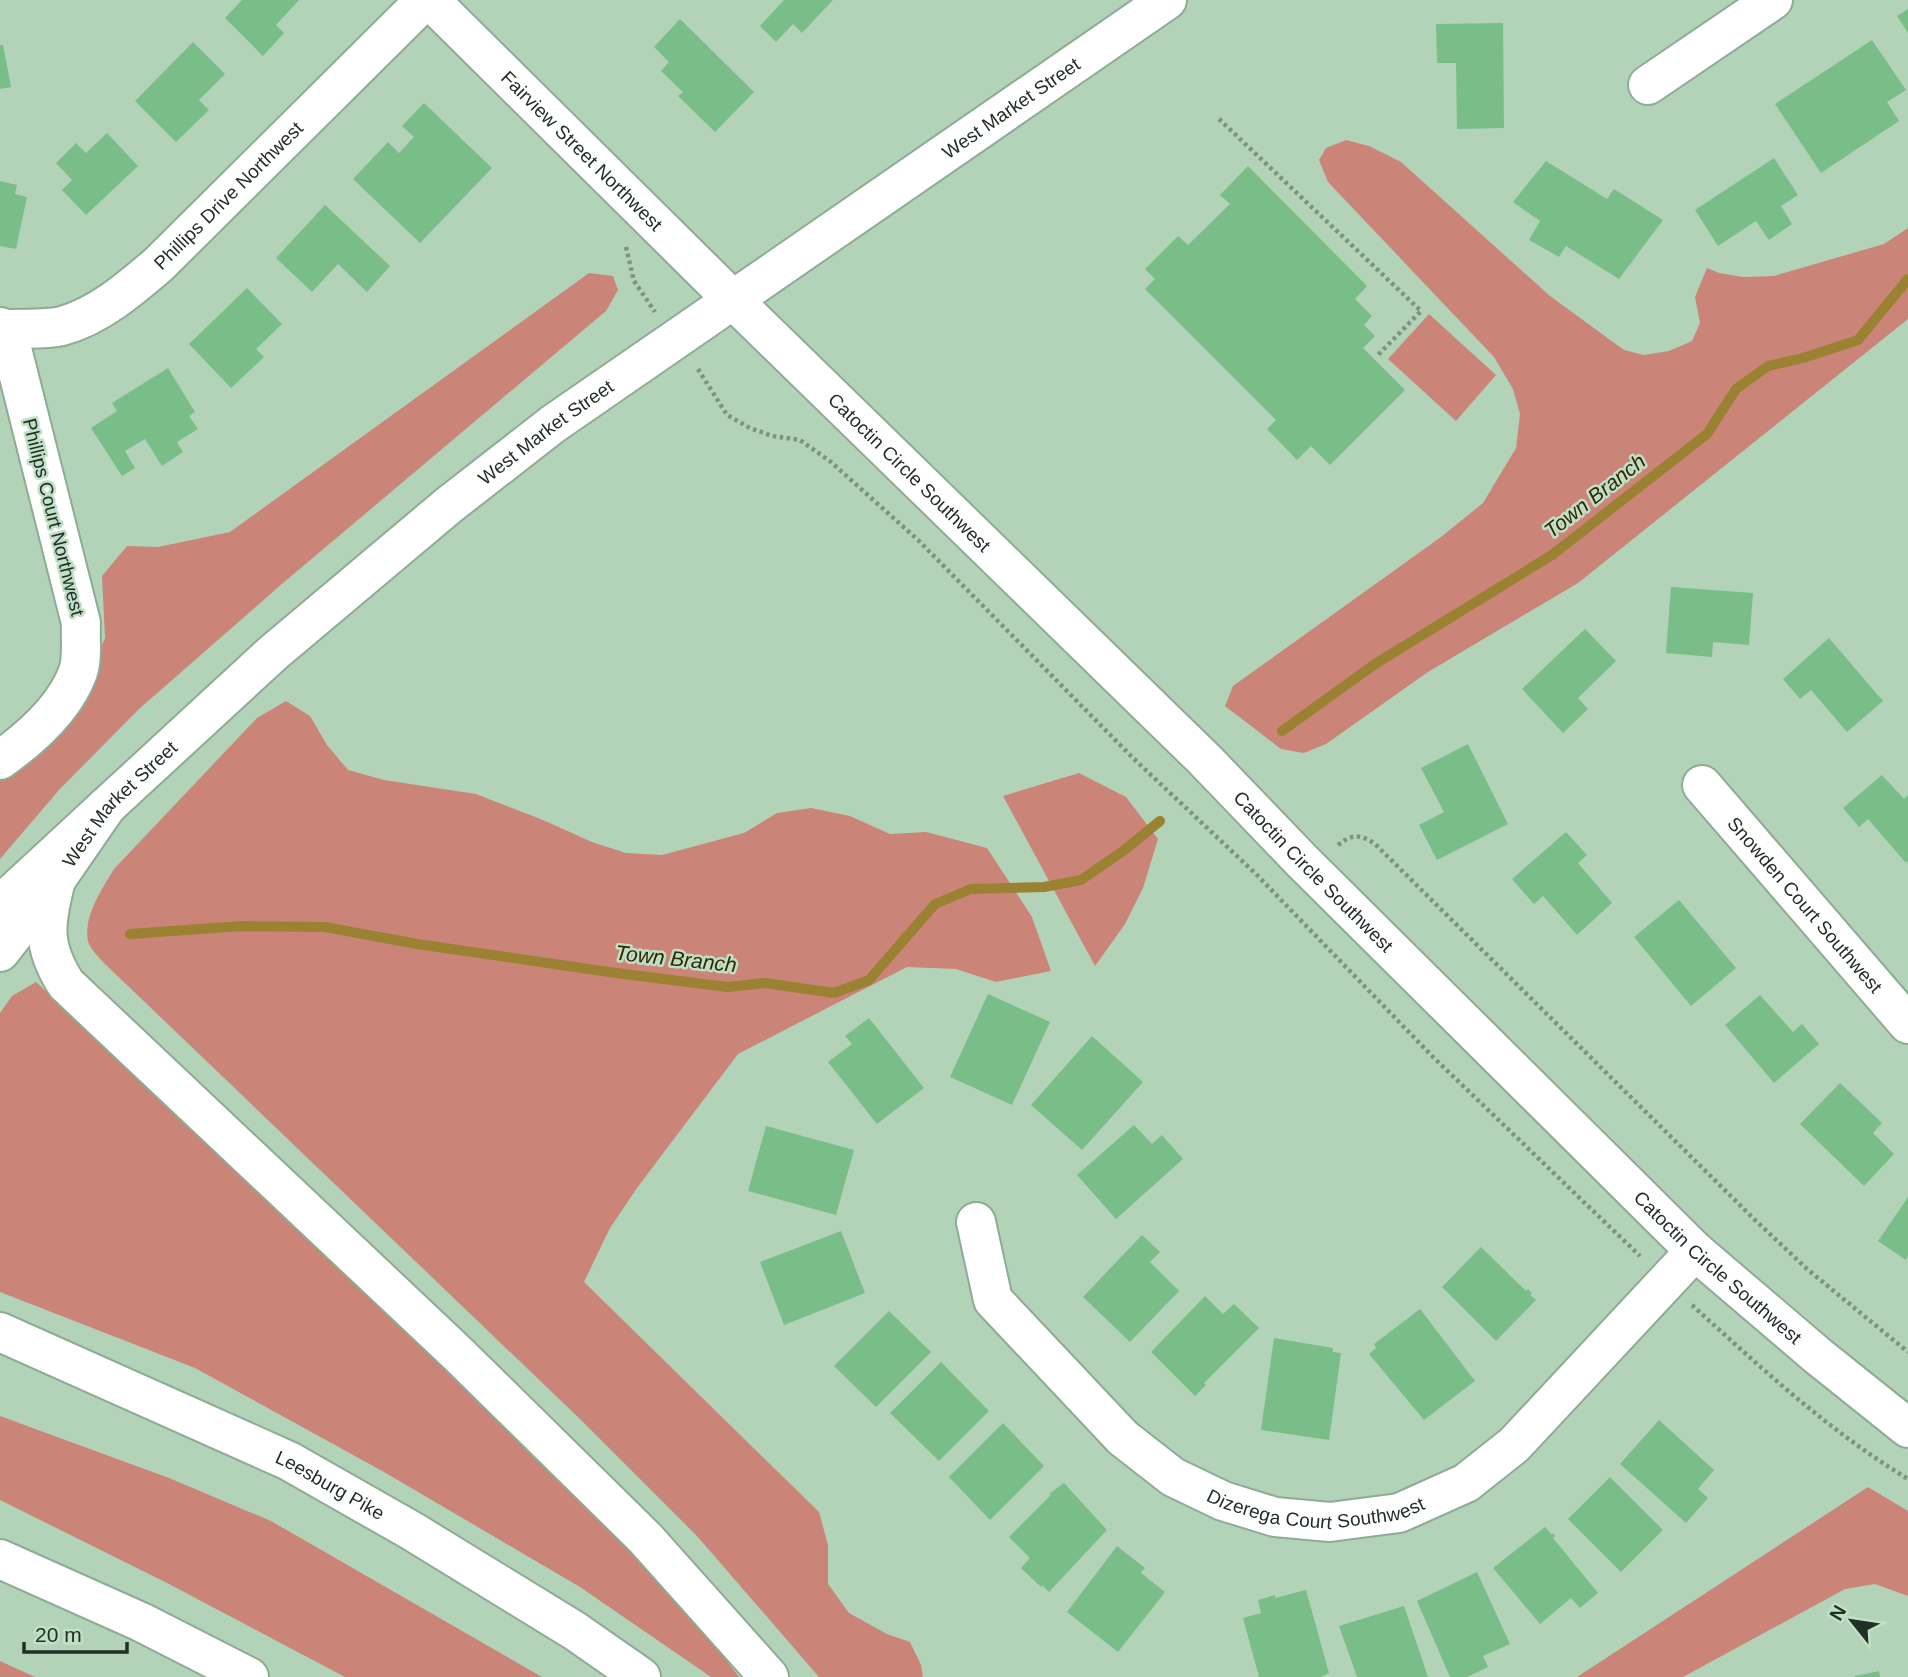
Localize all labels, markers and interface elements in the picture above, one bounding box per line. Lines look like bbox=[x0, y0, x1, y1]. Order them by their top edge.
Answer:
street label: West Market Street bbox=[938, 53, 1084, 163]
street label: Fairview Street Northwest bbox=[497, 67, 667, 235]
street label: Phillips Drive Northwest bbox=[150, 117, 308, 274]
street label: West Market Street bbox=[474, 375, 618, 489]
street label: Catoctin Circle Southwest bbox=[824, 389, 995, 556]
street label: Phillips Court Northwest bbox=[19, 416, 88, 619]
water label: Town Branch bbox=[1540, 449, 1650, 542]
street label: West Market Street bbox=[58, 736, 182, 871]
street label: Catoctin Circle Southwest bbox=[1229, 787, 1398, 957]
street label: Snowden Court Southwest bbox=[1723, 813, 1887, 998]
water label: Town Branch bbox=[614, 941, 738, 976]
street label: Catoctin Circle Southwest bbox=[1630, 1187, 1806, 1349]
street label: Leesburg Pike bbox=[272, 1446, 388, 1524]
street label: Dizerega Court Southwest bbox=[1204, 1485, 1428, 1533]
north arrow bbox=[1817, 1586, 1887, 1656]
text: N bbox=[1825, 1602, 1850, 1624]
scale bar bbox=[24, 1610, 128, 1654]
text: 20 m bbox=[35, 1623, 82, 1646]

